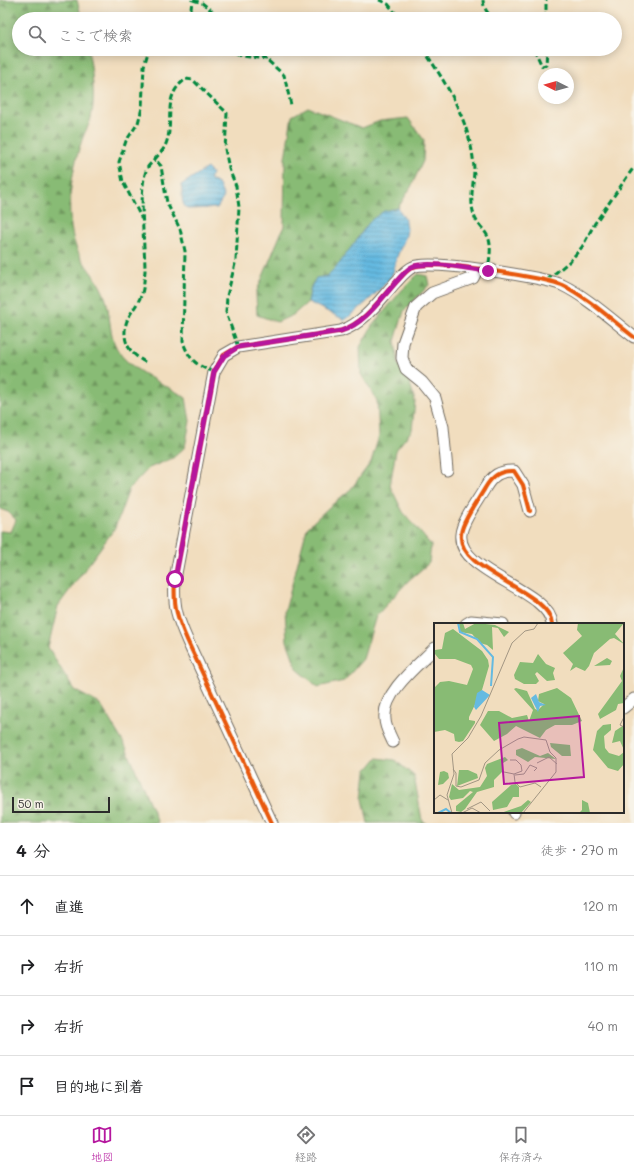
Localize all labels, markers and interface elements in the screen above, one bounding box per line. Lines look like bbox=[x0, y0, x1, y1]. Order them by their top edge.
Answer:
search box bbox=[12, 12, 622, 56]
icon: search bbox=[26, 23, 48, 45]
text: ここで検索 bbox=[58, 25, 133, 45]
north arrow bbox=[538, 68, 574, 104]
route end bbox=[479, 262, 497, 280]
route start bbox=[166, 570, 184, 588]
inset map bbox=[434, 623, 624, 813]
scale bar bbox=[12, 795, 110, 814]
text: 50 m bbox=[18, 796, 44, 811]
text: 4 分 bbox=[16, 839, 50, 861]
text: 徒歩 · 270 m bbox=[541, 841, 618, 858]
icon: ahead bbox=[16, 895, 38, 917]
text: 直進 bbox=[54, 896, 84, 916]
text: 120 m bbox=[582, 897, 618, 914]
icon: right bbox=[16, 955, 38, 977]
text: 右折 bbox=[54, 956, 84, 976]
text: 110 m bbox=[584, 957, 618, 974]
icon: right bbox=[16, 1015, 38, 1037]
text: 右折 bbox=[54, 1016, 84, 1036]
text: 40 m bbox=[588, 1017, 618, 1034]
icon: arrive bbox=[16, 1075, 38, 1097]
text: 目的地に到着 bbox=[54, 1076, 144, 1096]
tab: 地図 bbox=[91, 1124, 113, 1164]
tab: 経路 bbox=[295, 1124, 317, 1164]
tab: 保存済み bbox=[499, 1124, 543, 1164]

